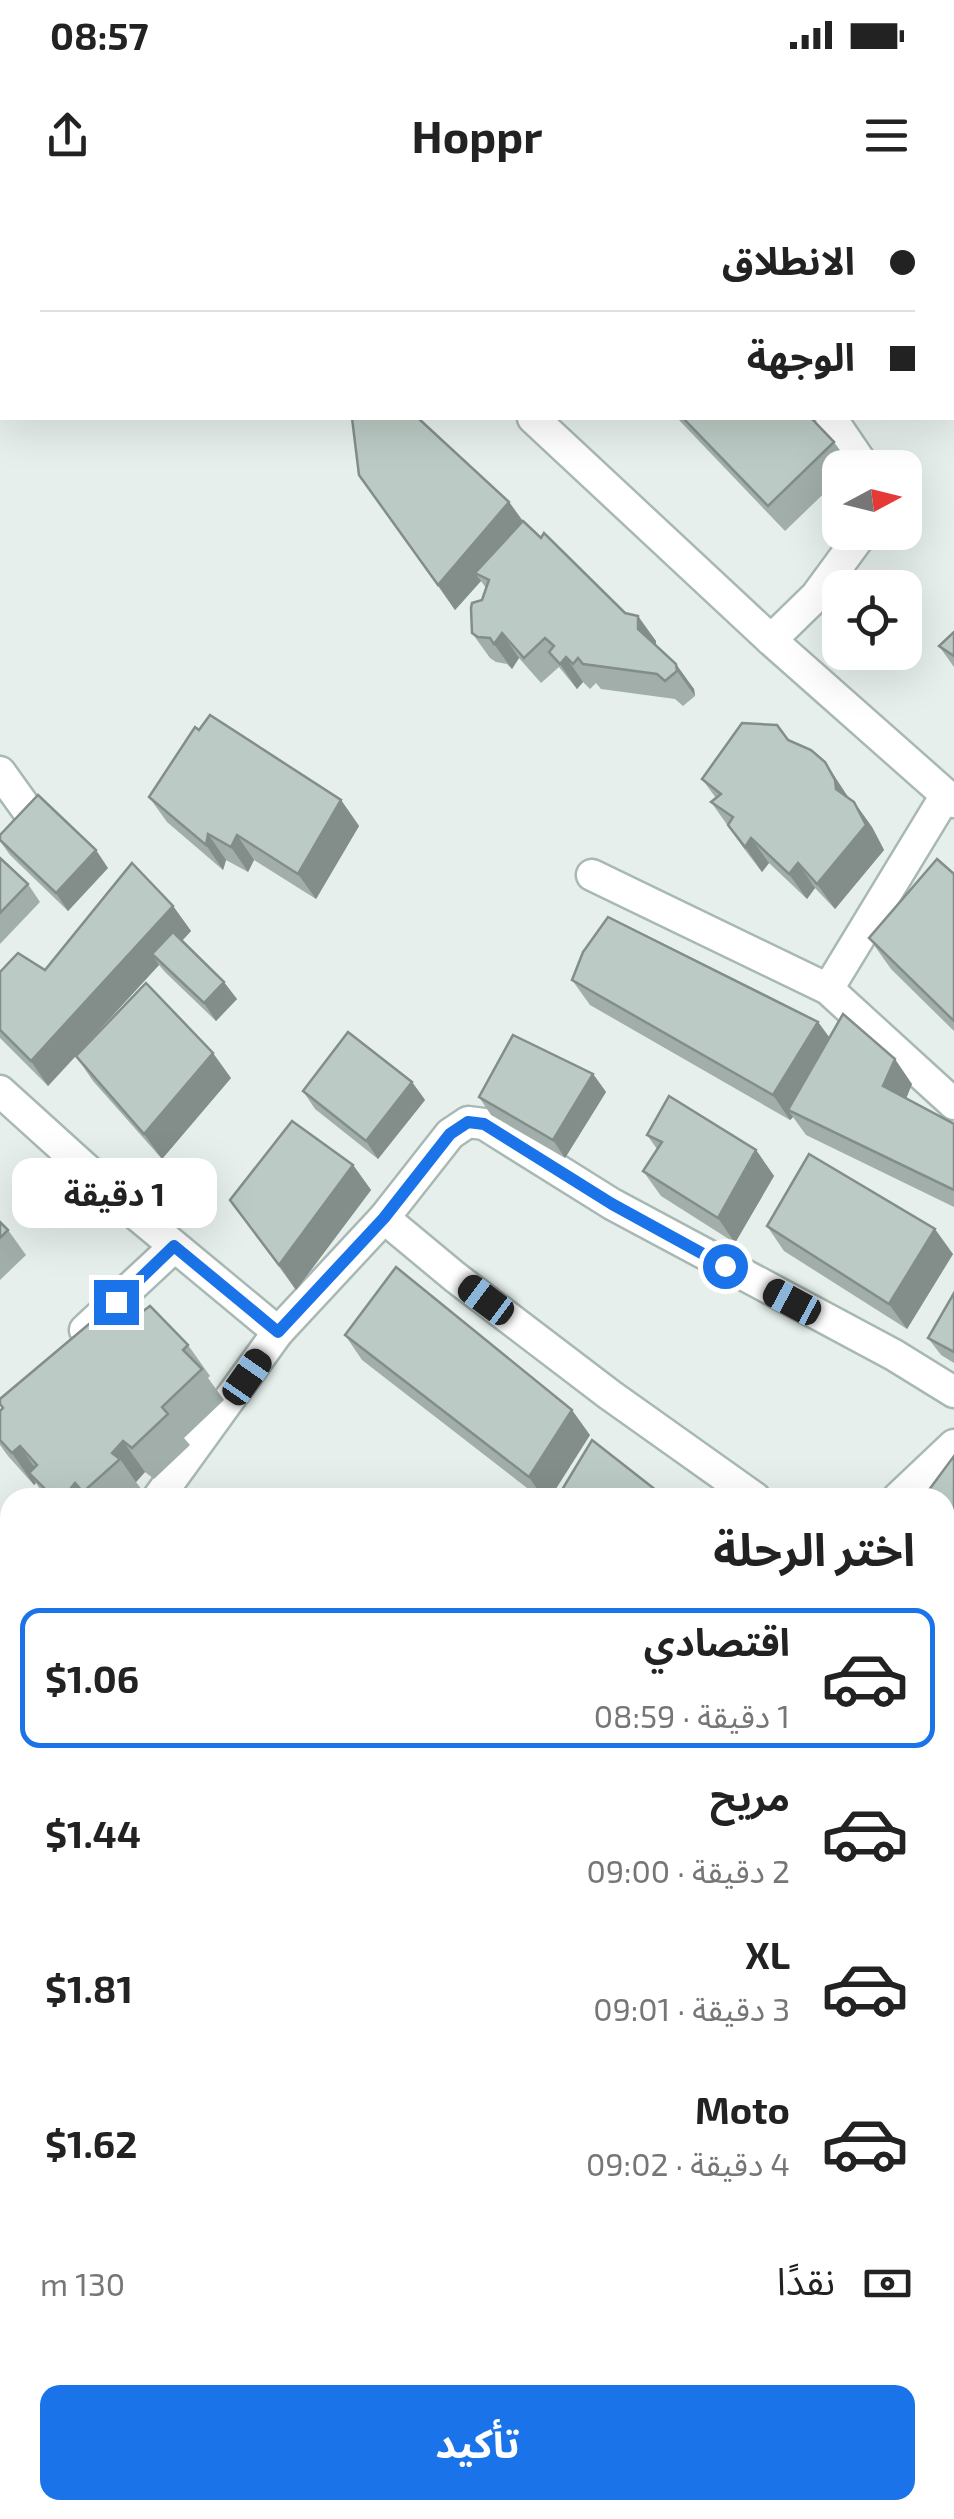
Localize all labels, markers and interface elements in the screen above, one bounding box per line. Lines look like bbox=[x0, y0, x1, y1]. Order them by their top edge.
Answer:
text: 08:57 bbox=[50, 12, 148, 58]
icon: share bbox=[40, 108, 95, 163]
text: Hoppr bbox=[412, 108, 542, 162]
icon: menu bbox=[859, 108, 914, 163]
text: الانطلاق bbox=[722, 237, 855, 283]
text: الوجهة bbox=[747, 333, 855, 379]
north arrow bbox=[822, 450, 922, 550]
map controls bbox=[822, 450, 922, 670]
button: locate bbox=[822, 570, 922, 670]
callout: 1 دقيقة bbox=[13, 1157, 218, 1227]
text: 1 دقيقة bbox=[64, 1174, 165, 1212]
route start bbox=[703, 1244, 748, 1289]
car bbox=[453, 1270, 519, 1330]
car bbox=[758, 1275, 826, 1329]
route end bbox=[94, 1280, 139, 1325]
car bbox=[218, 1344, 276, 1410]
text: اختر الرحلة bbox=[713, 1521, 915, 1575]
text: اقتصادي bbox=[644, 1618, 790, 1664]
icon: car bbox=[820, 1633, 910, 1723]
text: $1.06 bbox=[45, 1655, 139, 1701]
text: 1 دقيقة · 08:59 bbox=[594, 1696, 790, 1734]
text: مريح bbox=[710, 1773, 790, 1819]
icon: car bbox=[820, 1788, 910, 1878]
text: $1.44 bbox=[45, 1810, 141, 1856]
text: 2 دقيقة · 09:00 bbox=[586, 1851, 790, 1889]
text: XL bbox=[745, 1931, 790, 1977]
icon: car bbox=[820, 1943, 910, 2033]
text: $1.81 bbox=[45, 1965, 133, 2011]
text: 3 دقيقة · 09:01 bbox=[593, 1989, 790, 2027]
text: Moto bbox=[695, 2086, 790, 2132]
icon: car bbox=[820, 2098, 910, 2188]
text: $1.62 bbox=[45, 2120, 137, 2166]
text: 4 دقيقة · 09:02 bbox=[586, 2144, 790, 2182]
icon: cash bbox=[860, 2256, 915, 2311]
text: نقدًا bbox=[777, 2257, 835, 2303]
text: 130 m bbox=[40, 2264, 125, 2302]
button: تأكيد bbox=[40, 2385, 915, 2500]

